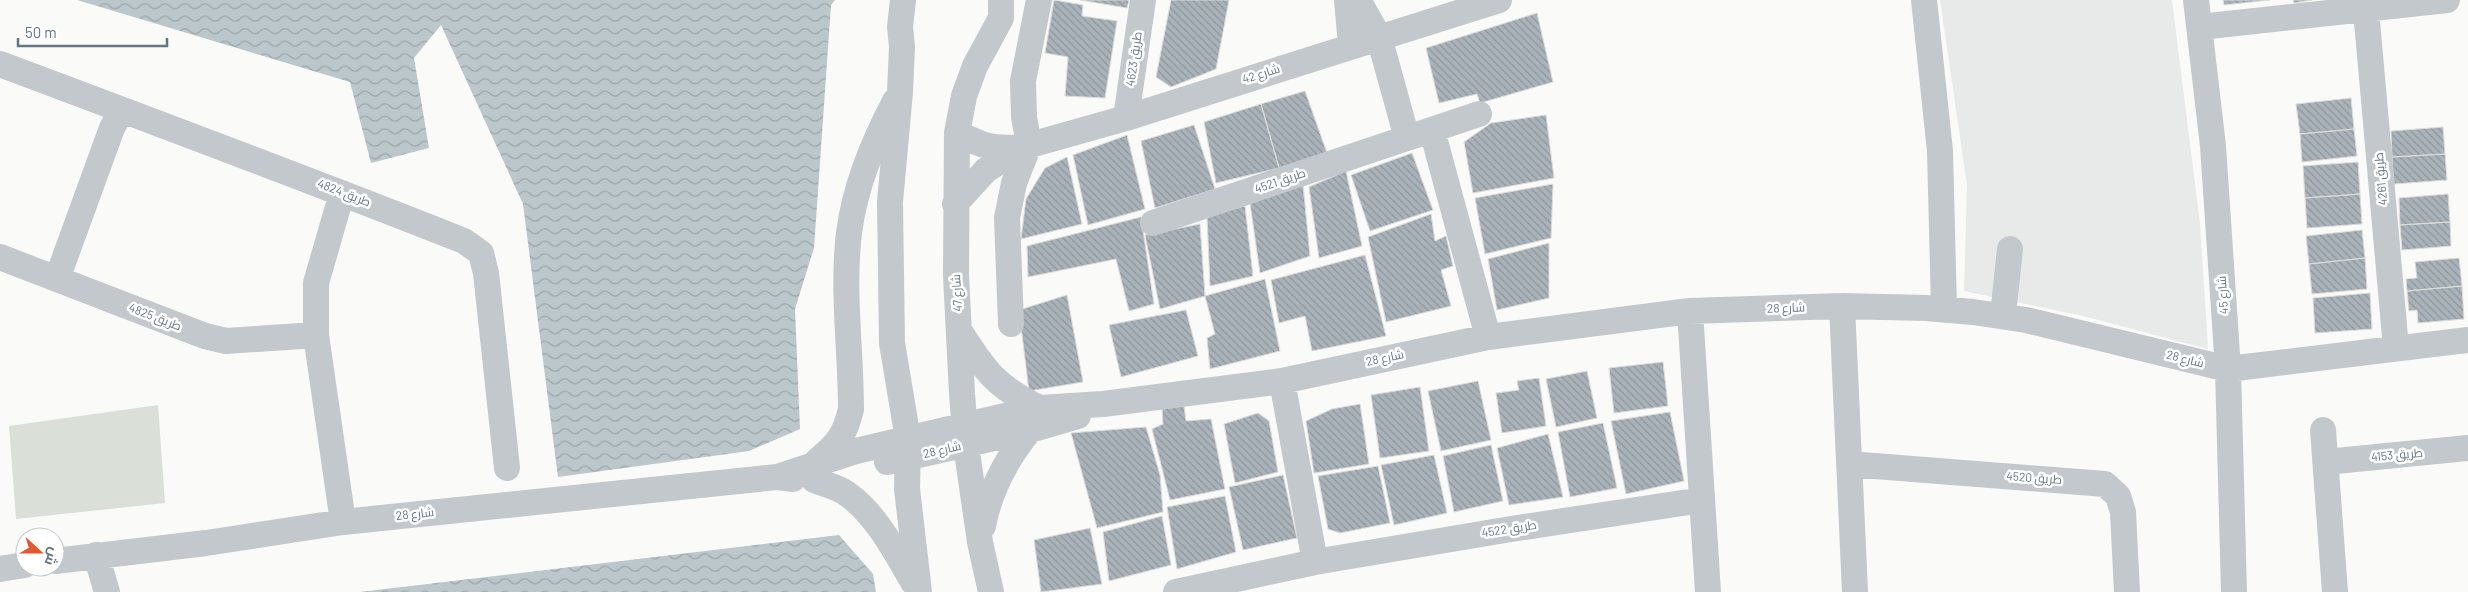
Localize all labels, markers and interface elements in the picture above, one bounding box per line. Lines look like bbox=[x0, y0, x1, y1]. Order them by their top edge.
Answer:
scale bar bbox=[18, 15, 166, 47]
text: 50 m bbox=[25, 23, 57, 41]
street label: طريق 4623 bbox=[1122, 30, 1145, 87]
street label: شارع 42 bbox=[1240, 60, 1282, 88]
street label: طريق 4261 bbox=[2371, 152, 2390, 206]
street label: طريق 4521 bbox=[1252, 165, 1307, 196]
street label: طريق 4824 bbox=[315, 176, 373, 210]
street label: شارع 47 bbox=[948, 274, 966, 312]
street label: شارع 45 bbox=[2214, 275, 2232, 315]
street label: شارع 28 bbox=[1767, 299, 1806, 317]
street label: طريق 4825 bbox=[127, 300, 184, 333]
street label: شارع 28 bbox=[1365, 346, 1405, 370]
street label: شارع 28 bbox=[2164, 347, 2206, 371]
street label: شارع 28 bbox=[922, 438, 963, 462]
street label: طريق 4153 bbox=[2370, 445, 2424, 464]
street label: طريق 4520 bbox=[2006, 468, 2062, 487]
street label: شارع 28 bbox=[395, 504, 435, 524]
street label: طريق 4522 bbox=[1480, 517, 1538, 540]
north arrow bbox=[15, 527, 65, 577]
text: ش bbox=[41, 545, 64, 568]

